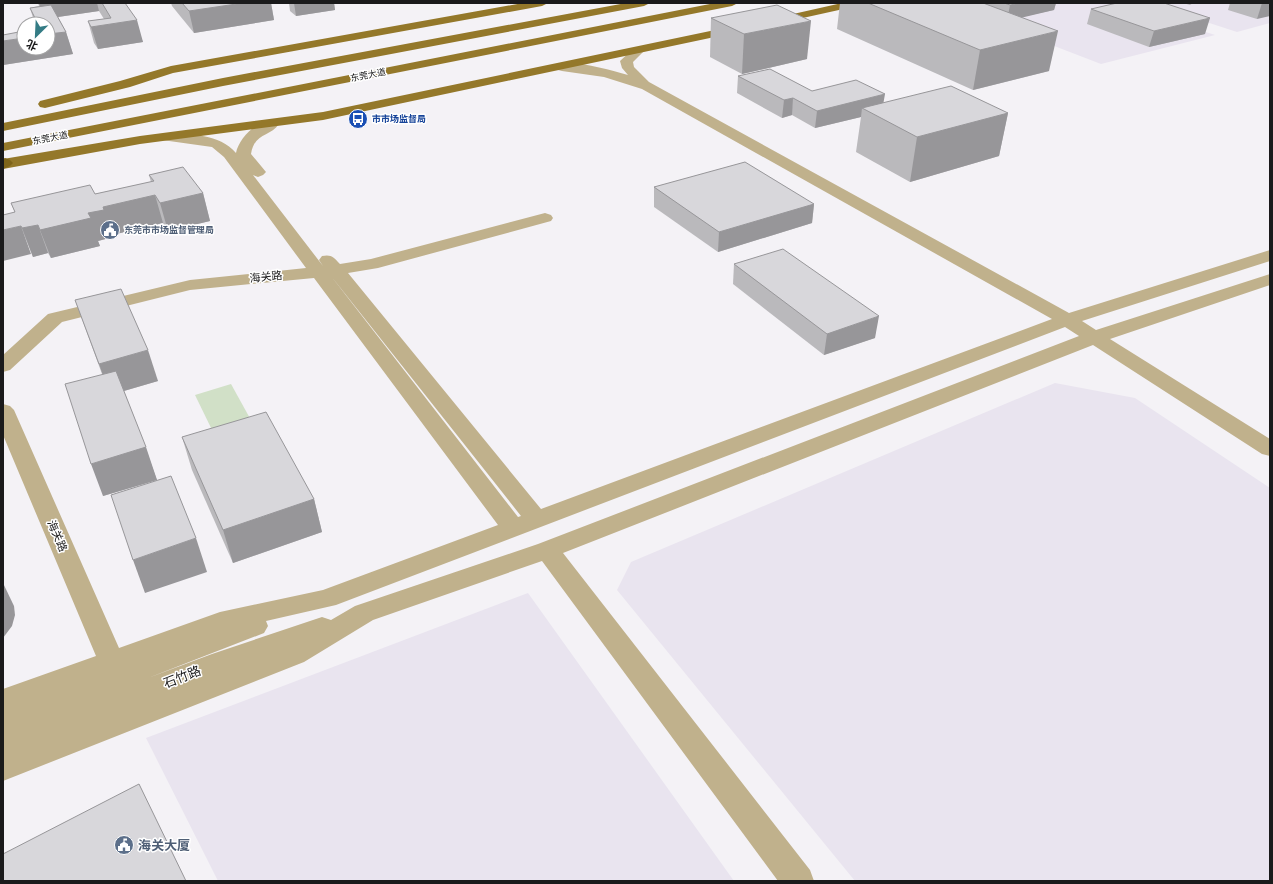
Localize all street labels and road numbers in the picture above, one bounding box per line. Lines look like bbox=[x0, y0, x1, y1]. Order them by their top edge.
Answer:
street label: 东莞大道 bbox=[349, 67, 387, 83]
street label: 东莞大道 bbox=[31, 130, 69, 146]
street label: 海关路 bbox=[249, 269, 283, 285]
street label: 海关路 bbox=[45, 518, 69, 554]
street label: 石竹路 bbox=[161, 663, 203, 691]

